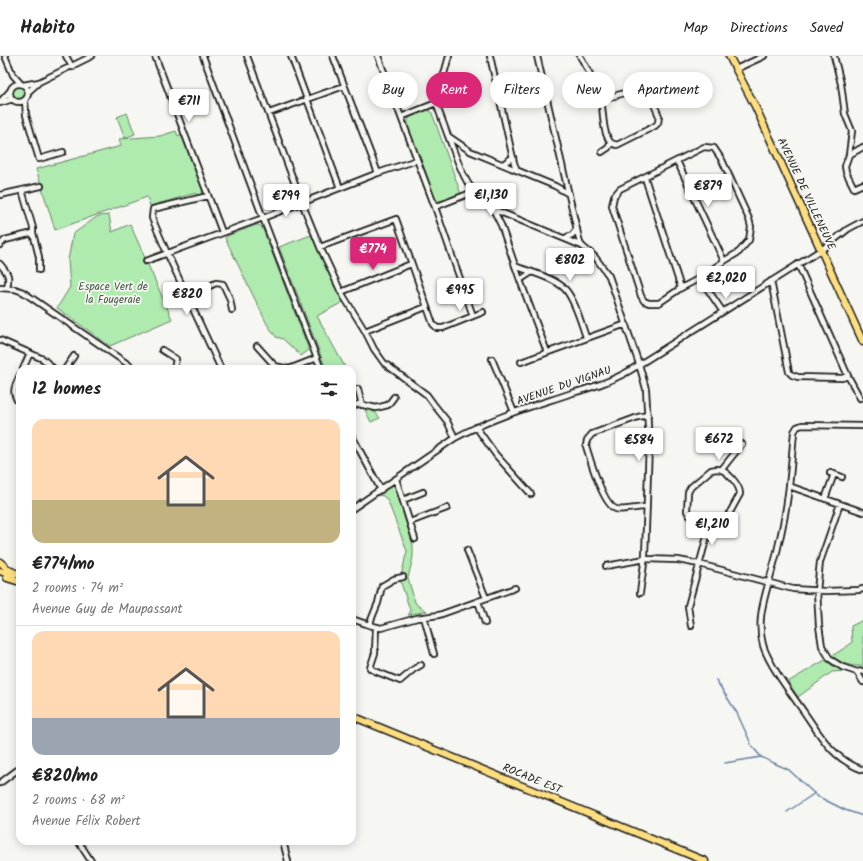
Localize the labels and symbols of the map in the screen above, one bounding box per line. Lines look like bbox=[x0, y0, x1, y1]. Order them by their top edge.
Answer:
pin: €711 bbox=[165, 89, 213, 123]
street label: AVENUE DE VILLENEUVE bbox=[772, 135, 840, 254]
pin: €879 bbox=[684, 174, 732, 208]
pin: €1,130 bbox=[458, 183, 524, 217]
pin: €799 bbox=[262, 184, 310, 218]
pin: €774 bbox=[349, 237, 397, 271]
pin: €802 bbox=[546, 248, 594, 282]
pin: €2,020 bbox=[693, 266, 759, 300]
park label: Espace Vert de la Fougeraie bbox=[78, 278, 148, 309]
pin: €995 bbox=[436, 278, 484, 312]
pin: €820 bbox=[163, 282, 211, 316]
street label: AVENUE DU VIGNAU bbox=[514, 361, 614, 411]
pin: €672 bbox=[695, 427, 743, 461]
pin: €584 bbox=[615, 428, 663, 462]
pin: €1,210 bbox=[679, 512, 745, 546]
street label: ROCADE EST bbox=[500, 759, 565, 799]

